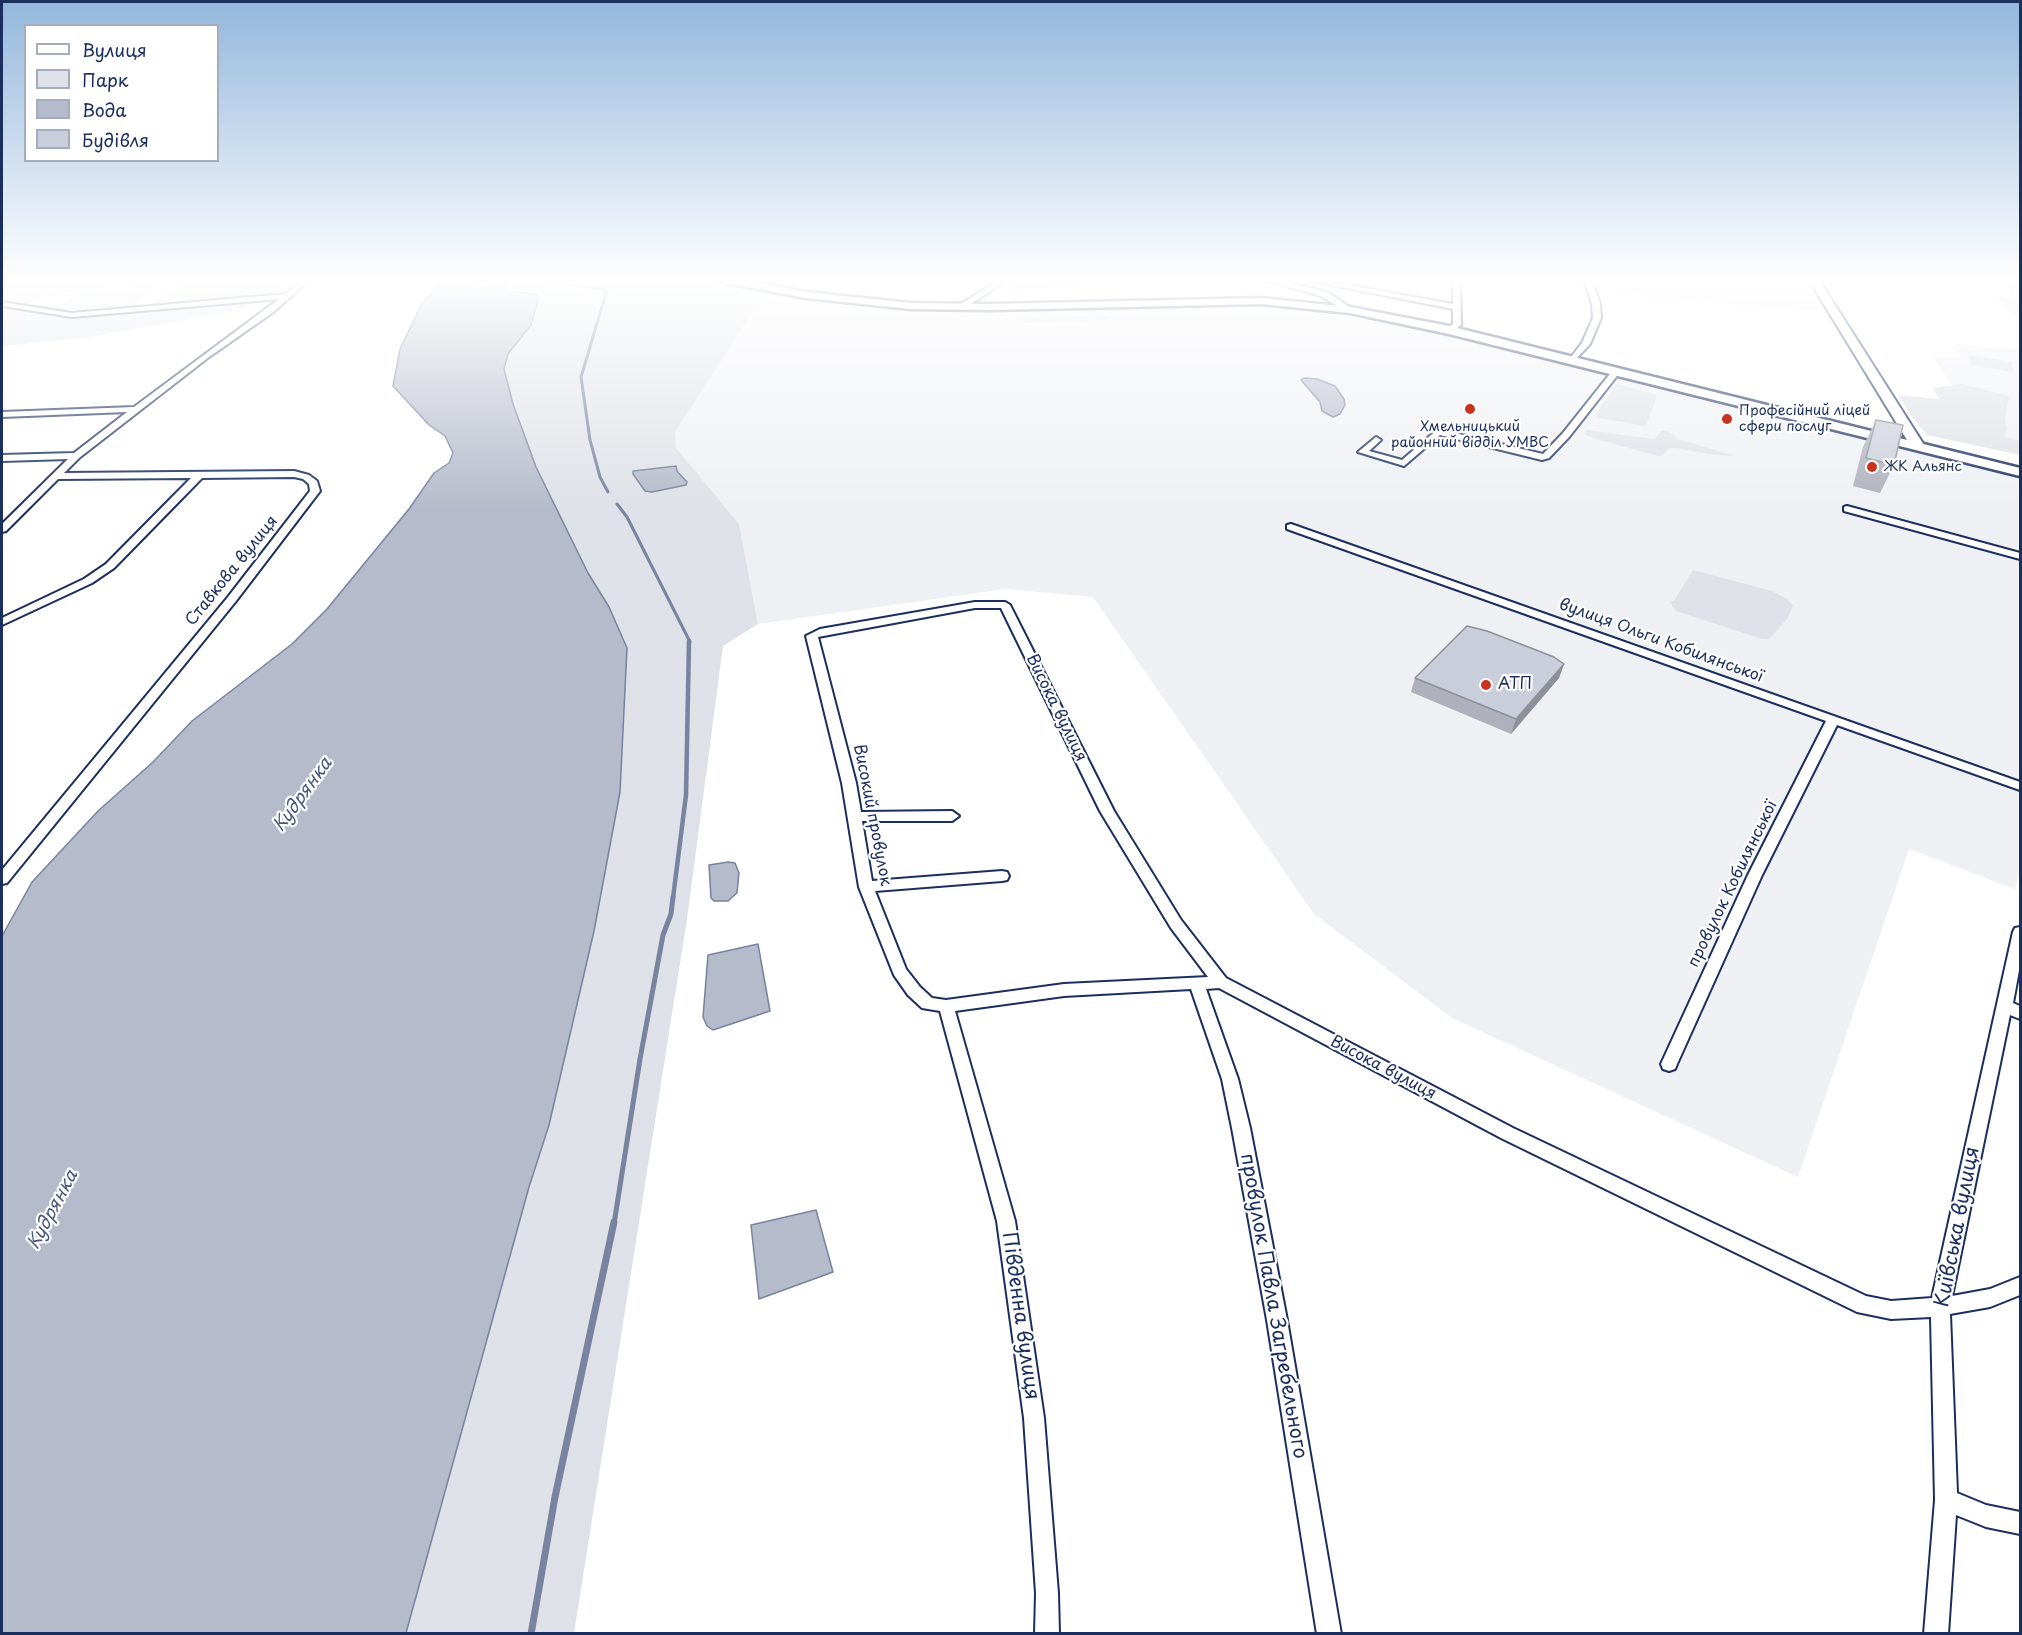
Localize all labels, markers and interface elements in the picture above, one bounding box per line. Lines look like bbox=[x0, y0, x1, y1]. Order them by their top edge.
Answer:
legend bbox=[24, 24, 219, 162]
text: Вулиця bbox=[82, 36, 147, 63]
text: Парк bbox=[82, 66, 128, 93]
text: Вода bbox=[82, 96, 127, 123]
text: Будівля bbox=[82, 126, 149, 153]
marker: Хмельницький районний відділ УМВС bbox=[1463, 402, 1477, 416]
place label: Професійний ліцей сфери послуг bbox=[1739, 403, 1870, 436]
marker: Професійний ліцей сфери послуг bbox=[1720, 412, 1734, 426]
place label: Хмельницький районний відділ УМВС bbox=[1391, 419, 1549, 452]
place label: ЖК Альянс bbox=[1884, 459, 1962, 475]
marker: ЖК Альянс bbox=[1865, 460, 1879, 474]
street label: Ставкова вулиця bbox=[182, 512, 282, 630]
street label: вулиця Ольги Кобилянської bbox=[1556, 595, 1766, 687]
street label: Висока вулиця bbox=[1022, 651, 1090, 765]
place label: АТП bbox=[1498, 675, 1532, 695]
marker: АТП bbox=[1479, 678, 1493, 692]
street label: Високий провулок bbox=[849, 742, 895, 888]
water label: Кудрянка bbox=[269, 754, 337, 836]
street label: провулок Кобилянської bbox=[1684, 797, 1782, 971]
street label: Висока вулиця bbox=[1327, 1032, 1439, 1104]
street label: Київська вулиця bbox=[1931, 1145, 1985, 1309]
street label: провулок Павла Загребельного bbox=[1234, 1151, 1312, 1461]
water label: Кудрянка bbox=[23, 1167, 83, 1253]
street label: Південна вулиця bbox=[996, 1231, 1044, 1401]

